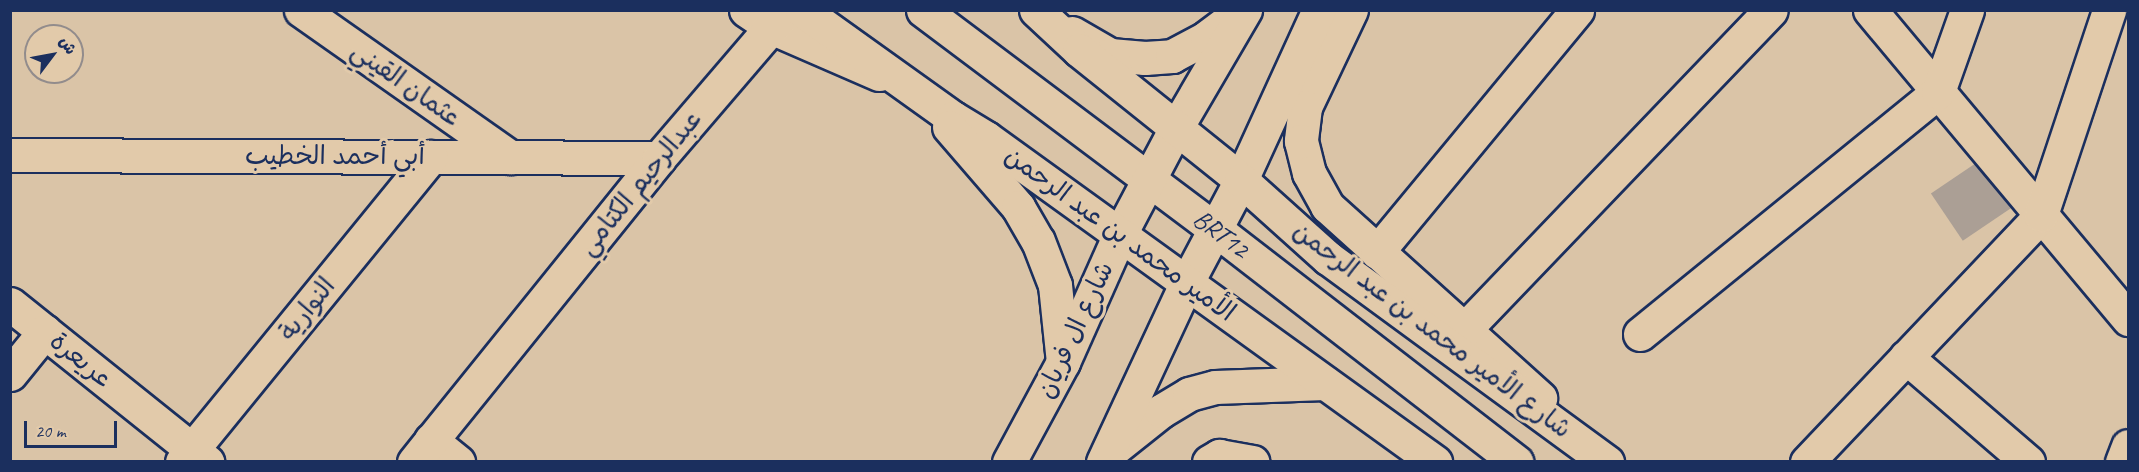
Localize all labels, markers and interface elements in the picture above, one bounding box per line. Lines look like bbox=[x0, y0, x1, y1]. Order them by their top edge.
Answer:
north arrow bbox=[24, 24, 84, 84]
text: ش bbox=[54, 33, 81, 58]
street label: عثمان القيني bbox=[345, 35, 467, 133]
street label: عبدالرحيم الكتامي bbox=[572, 104, 708, 262]
street label: أبي أحمد الخطيب bbox=[245, 140, 425, 172]
street label: الأمير محمد بن عبد الرحمن bbox=[998, 140, 1242, 328]
street label: BRT12 bbox=[1187, 203, 1255, 265]
street label: شارع الأمير محمد بن عبد الرحمن bbox=[1287, 215, 1577, 445]
street label: شارع ال فريان bbox=[1030, 257, 1120, 403]
street label: النوارية bbox=[272, 271, 342, 347]
street label: عريعرة bbox=[43, 325, 119, 395]
scale bar bbox=[27, 409, 120, 447]
text: 20 m bbox=[35, 420, 66, 442]

